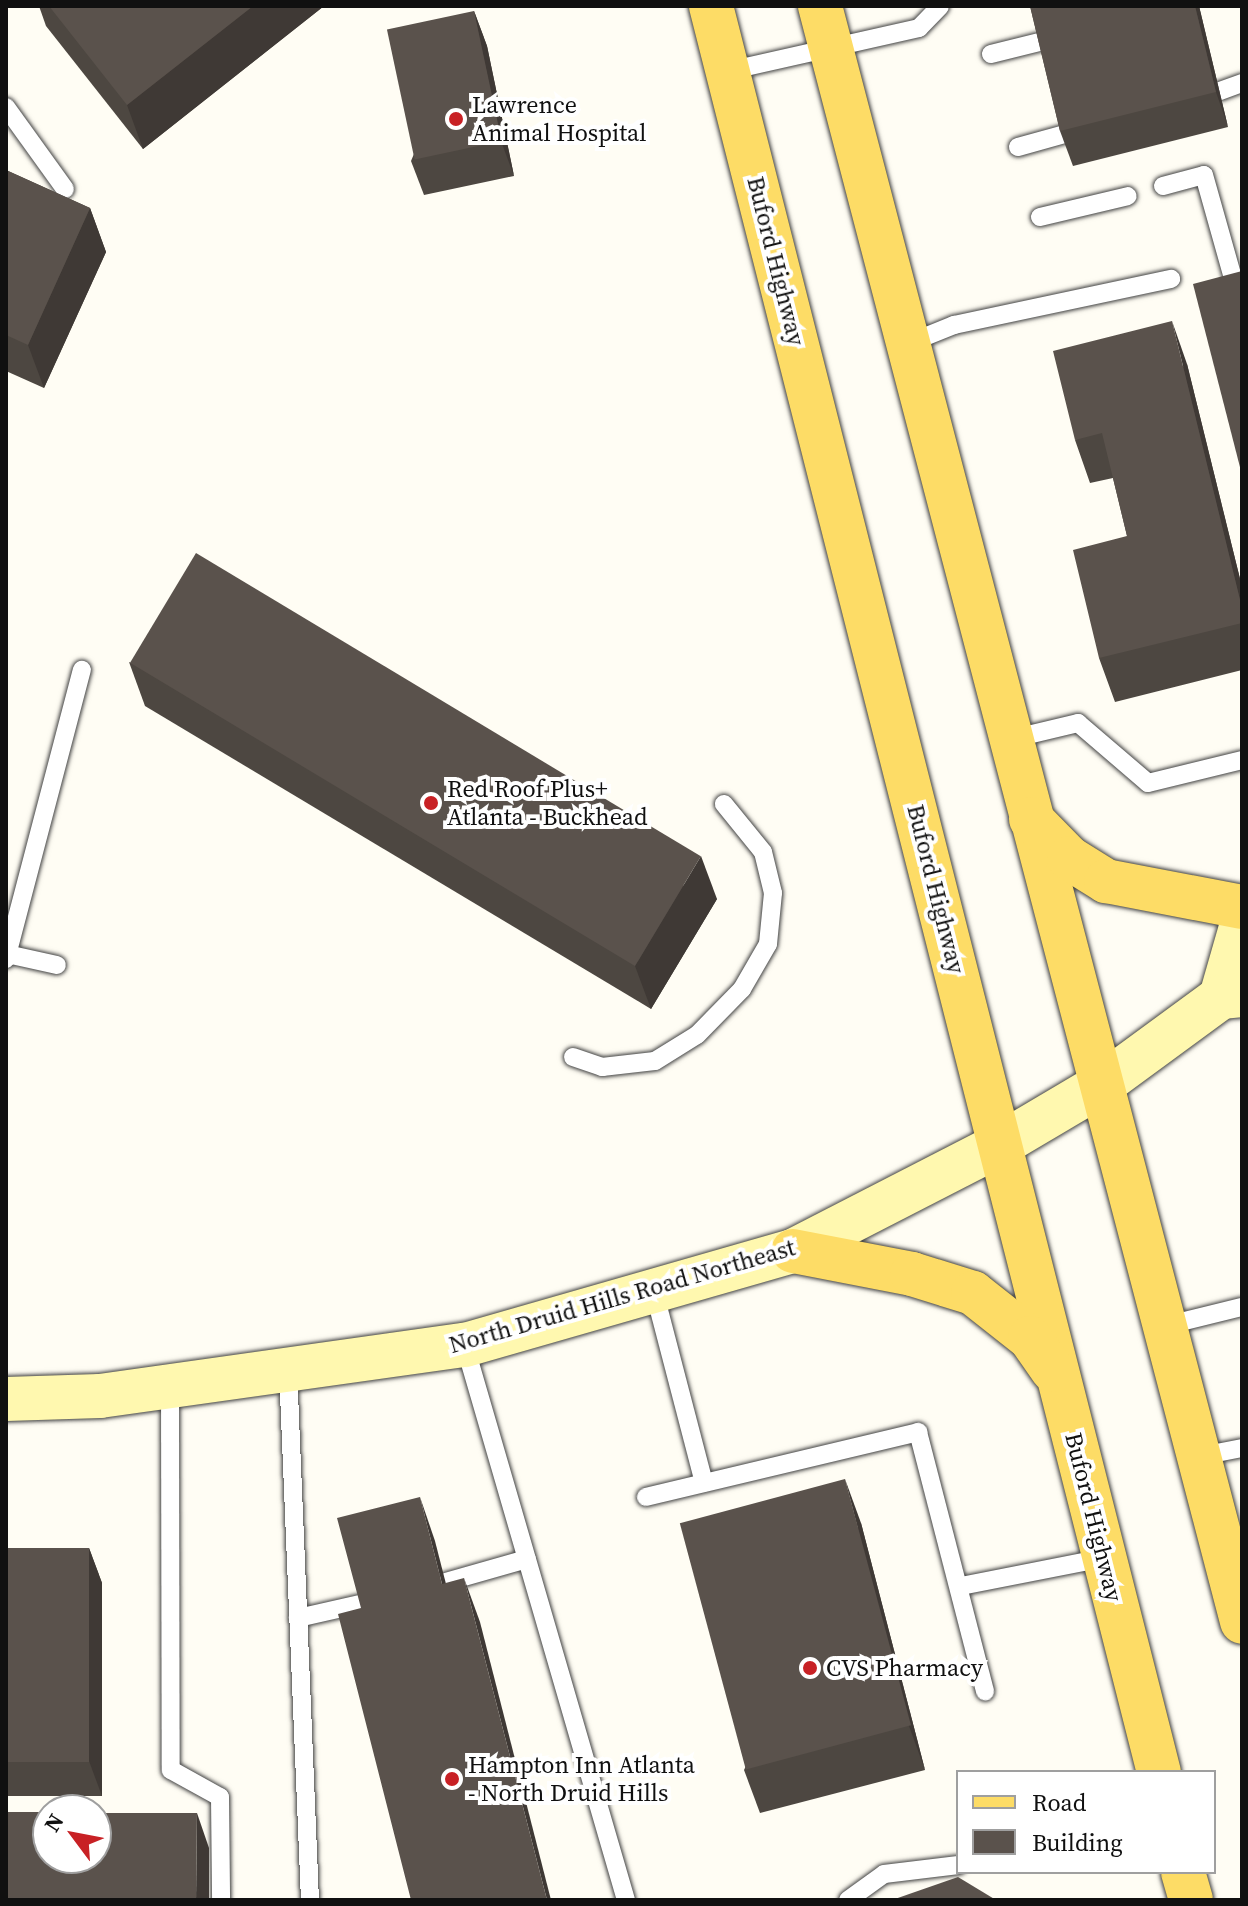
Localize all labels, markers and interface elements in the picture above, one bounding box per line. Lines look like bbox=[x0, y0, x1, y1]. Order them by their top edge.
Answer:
place label: Lawrence Animal Hospital bbox=[472, 91, 646, 147]
marker: Lawrence Animal Hospital bbox=[447, 110, 465, 128]
street label: Buford Highway bbox=[741, 173, 811, 349]
place label: Red Roof Plus+ Atlanta - Buckhead bbox=[447, 775, 648, 831]
marker: Red Roof Plus+ Atlanta - Buckhead bbox=[422, 794, 440, 812]
street label: Buford Highway bbox=[901, 801, 971, 977]
street label: North Druid Hills Road Northeast bbox=[446, 1233, 798, 1359]
street label: Buford Highway bbox=[1059, 1429, 1129, 1605]
place label: CVS Pharmacy bbox=[826, 1654, 983, 1682]
marker: CVS Pharmacy bbox=[801, 1659, 819, 1677]
place label: Hampton Inn Atlanta - North Druid Hills bbox=[468, 1751, 695, 1807]
marker: Hampton Inn Atlanta - North Druid Hills bbox=[443, 1770, 461, 1788]
legend bbox=[956, 1770, 1216, 1874]
text: Road bbox=[1032, 1786, 1086, 1819]
north arrow bbox=[32, 1794, 112, 1874]
text: N bbox=[36, 1808, 70, 1837]
text: Building bbox=[1032, 1826, 1123, 1859]

